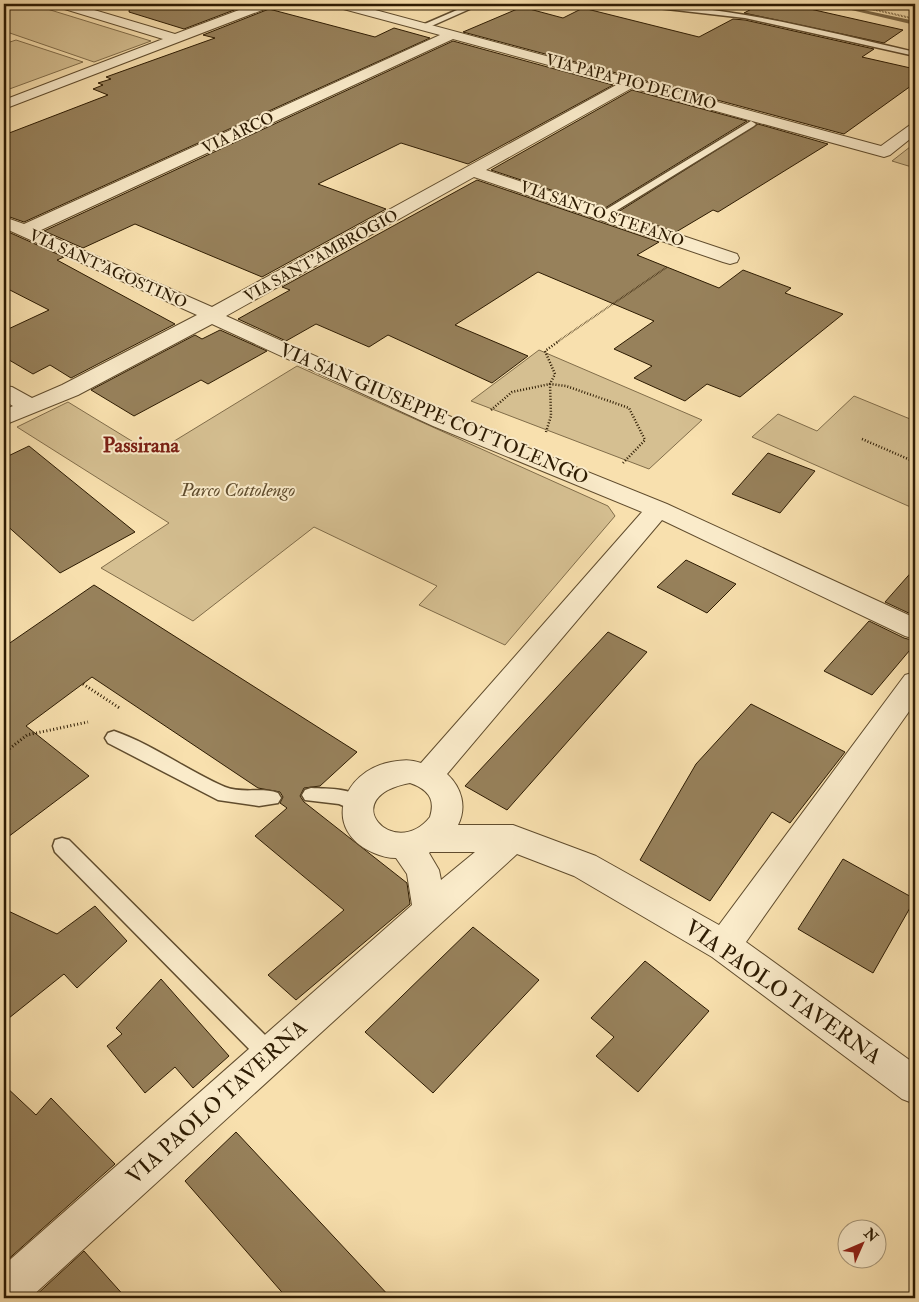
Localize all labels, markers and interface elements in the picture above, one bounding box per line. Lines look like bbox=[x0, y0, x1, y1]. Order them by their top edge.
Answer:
street label: VIA PAPA PIO DECIMO bbox=[544, 50, 718, 114]
street label: VIA ARCO bbox=[199, 108, 277, 158]
street label: VIA SANTO STEFANO bbox=[517, 177, 687, 251]
street label: VIA SANT'AMBROGIO bbox=[240, 205, 402, 307]
street label: VIA SANT'AGOSTINO bbox=[26, 225, 190, 313]
street label: VIA SAN GIUSEPPE COTTOLENGO bbox=[276, 338, 592, 490]
district label: Passirana bbox=[103, 432, 181, 459]
park label: Parco Cottolengo bbox=[180, 478, 296, 502]
street label: VIA PAOLO TAVERNA bbox=[679, 914, 887, 1070]
street label: VIA PAOLO TAVERNA bbox=[121, 1013, 313, 1191]
north arrow bbox=[836, 1220, 886, 1270]
text: N bbox=[860, 1224, 882, 1246]

